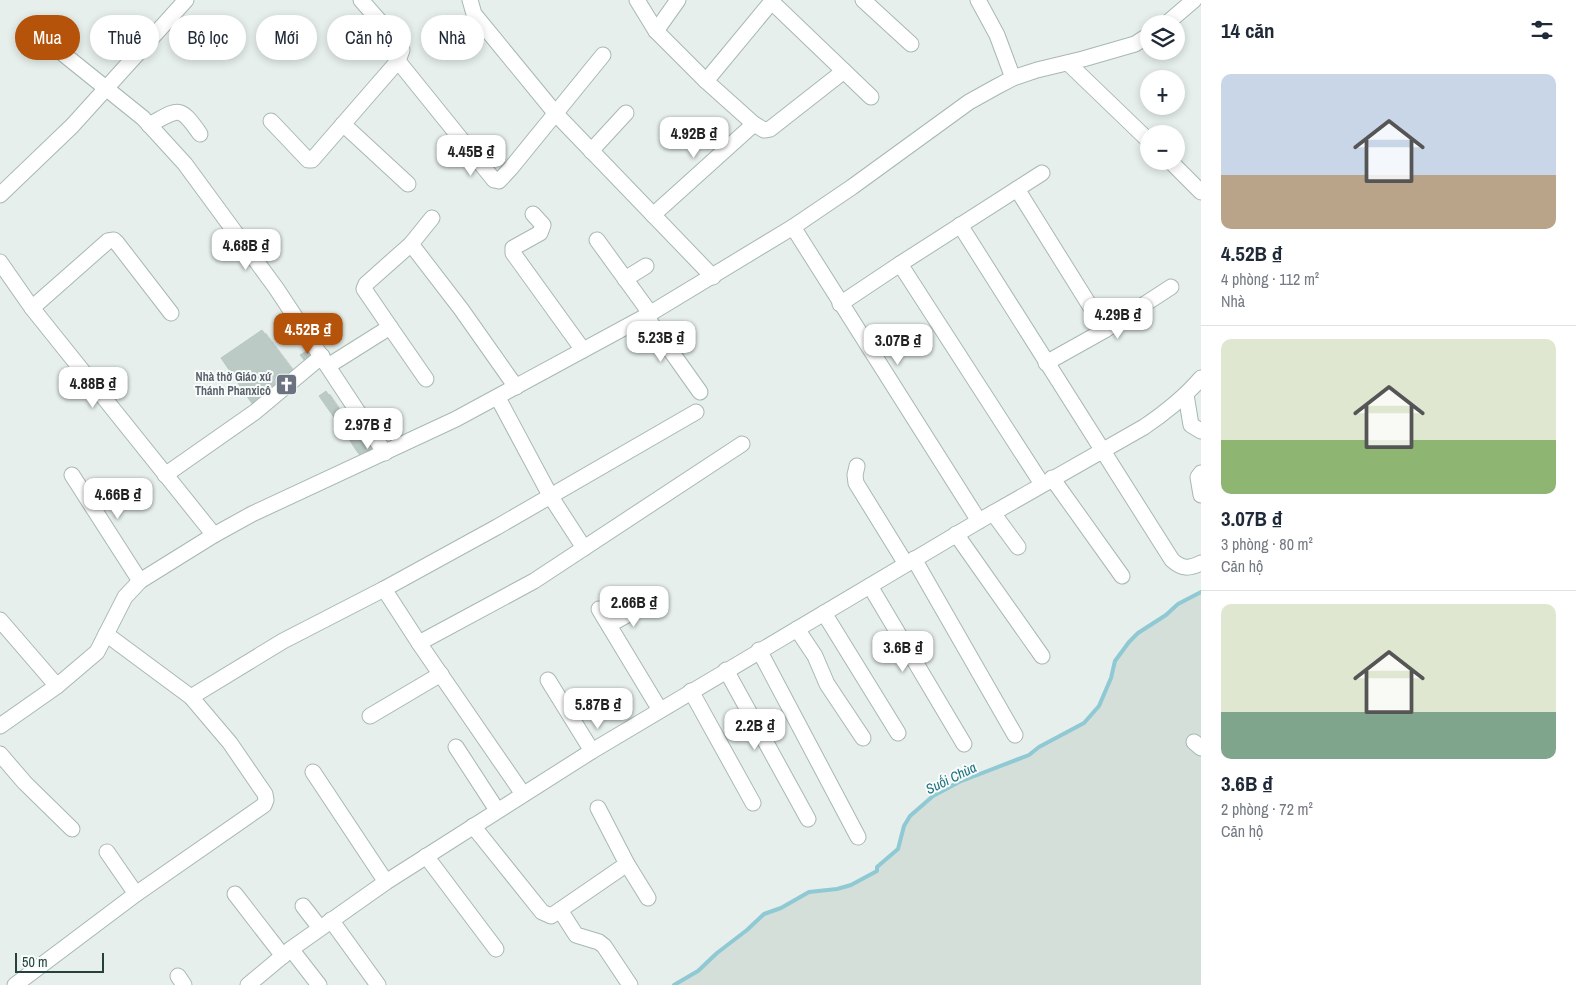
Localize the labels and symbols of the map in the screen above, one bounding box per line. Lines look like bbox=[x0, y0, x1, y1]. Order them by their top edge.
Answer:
pin: 4.92B ₫ bbox=[648, 116, 740, 159]
pin: 4.45B ₫ bbox=[425, 134, 517, 177]
pin: 4.68B ₫ bbox=[200, 228, 292, 271]
pin: 4.29B ₫ bbox=[1072, 298, 1164, 340]
pin: 4.52B ₫ bbox=[262, 312, 354, 355]
pin: 5.23B ₫ bbox=[615, 320, 707, 363]
pin: 3.07B ₫ bbox=[852, 324, 944, 366]
pin: 4.88B ₫ bbox=[47, 366, 139, 409]
place label: Nhà thờ Giáo xứ Thánh Phanxicô bbox=[195, 369, 272, 399]
church icon: Nhà thờ Giáo xứ Thánh Phanxicô bbox=[275, 372, 299, 396]
pin: 2.97B ₫ bbox=[322, 408, 414, 450]
pin: 4.66B ₫ bbox=[72, 478, 164, 520]
pin: 2.66B ₫ bbox=[588, 586, 680, 628]
pin: 3.6B ₫ bbox=[862, 630, 944, 673]
pin: 5.87B ₫ bbox=[552, 688, 644, 730]
pin: 2.2B ₫ bbox=[714, 708, 796, 751]
water label: Suối Chùa bbox=[923, 758, 979, 798]
scale bar bbox=[15, 950, 104, 973]

